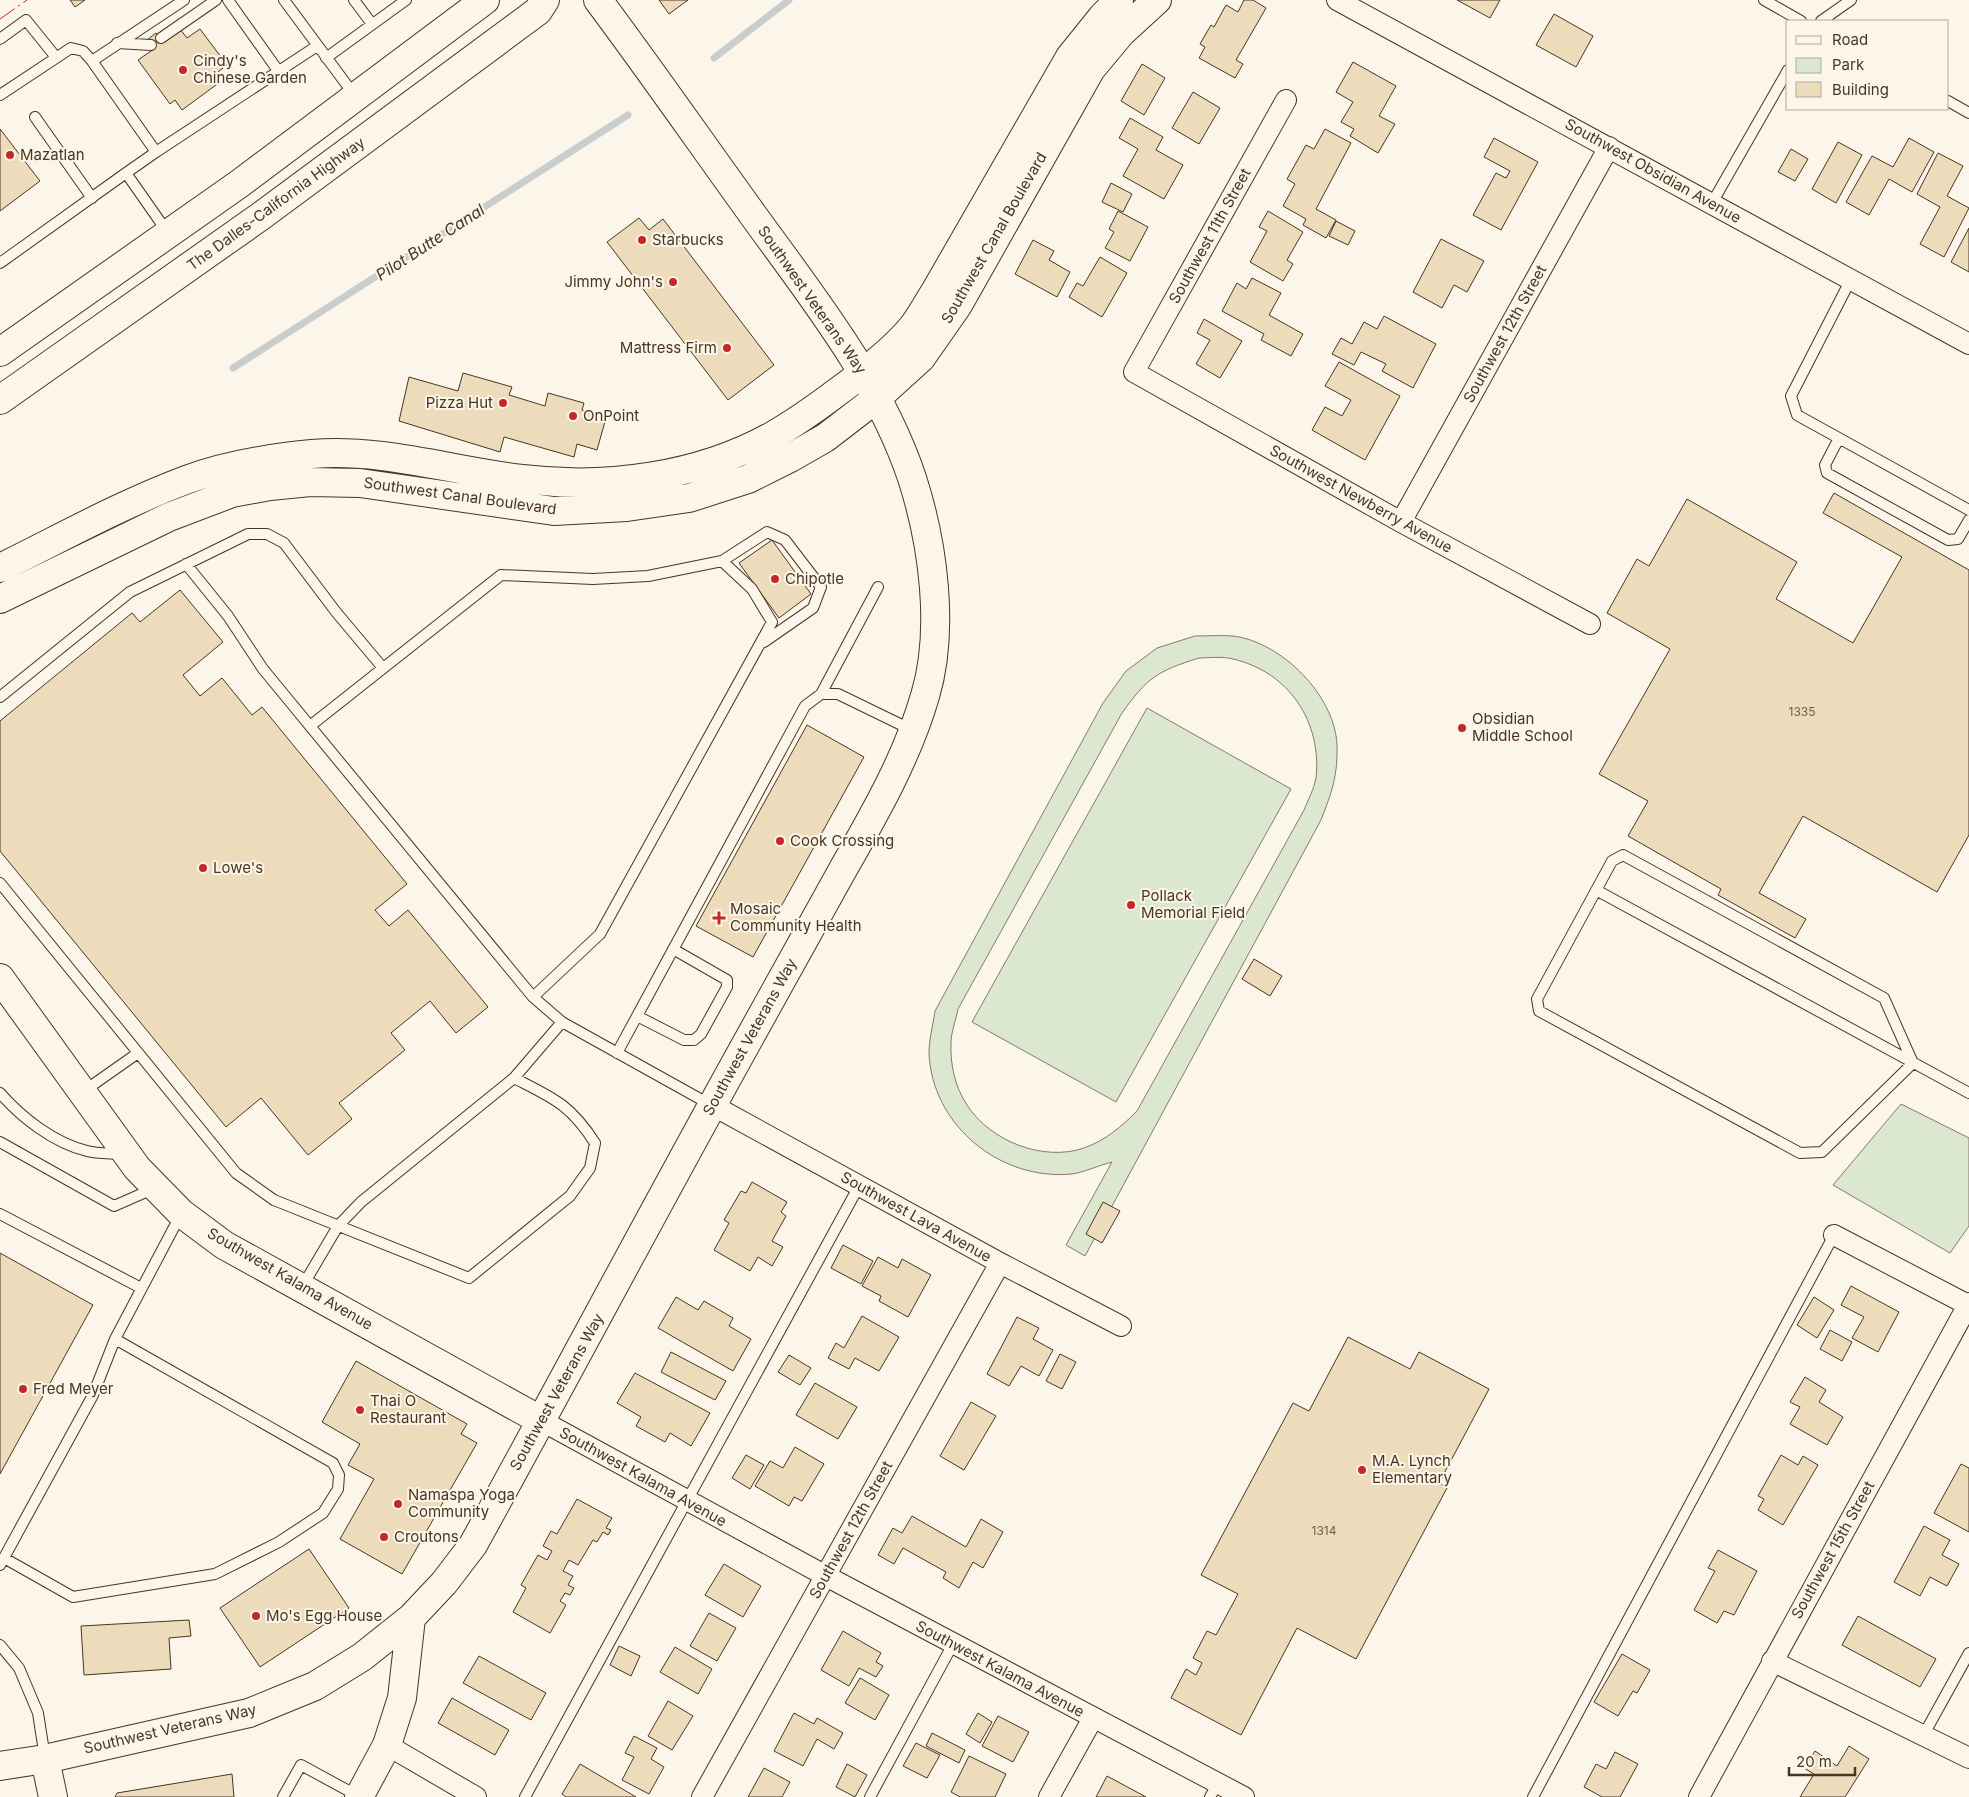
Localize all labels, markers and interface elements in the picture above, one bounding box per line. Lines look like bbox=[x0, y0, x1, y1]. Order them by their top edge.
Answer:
legend bbox=[1786, 20, 1949, 110]
text: Road bbox=[1832, 30, 1868, 49]
place label: Cindy's Chinese Garden bbox=[193, 51, 307, 87]
text: Park bbox=[1832, 55, 1865, 74]
marker: Cindy's Chinese Garden bbox=[177, 64, 189, 76]
text: Building bbox=[1832, 80, 1889, 99]
street label: Southwest Obsidian Avenue bbox=[1562, 114, 1745, 227]
street label: The Dalles-California Highway bbox=[183, 132, 369, 275]
place label: Mazatlan bbox=[20, 145, 85, 164]
marker: Mazatlan bbox=[4, 149, 16, 161]
street label: Southwest Canal Boulevard bbox=[937, 149, 1050, 327]
street label: Southwest 11th Street bbox=[1164, 165, 1255, 307]
water label: Pilot Butte Canal bbox=[372, 199, 488, 285]
street label: Southwest Veterans Way bbox=[754, 222, 871, 378]
place label: Starbucks bbox=[652, 230, 724, 249]
marker: Starbucks bbox=[636, 234, 648, 246]
street label: Southwest 12th Street bbox=[1459, 261, 1550, 406]
place label: Jimmy John's bbox=[564, 272, 663, 291]
marker: Jimmy John's bbox=[667, 276, 679, 288]
place label: Mattress Firm bbox=[620, 338, 717, 357]
marker: Mattress Firm bbox=[721, 342, 733, 354]
place label: Pizza Hut bbox=[426, 393, 493, 412]
marker: Pizza Hut bbox=[497, 397, 509, 409]
place label: OnPoint bbox=[583, 406, 639, 425]
marker: OnPoint bbox=[567, 410, 579, 422]
street label: Southwest Newberry Avenue bbox=[1266, 440, 1456, 557]
street label: Southwest Canal Boulevard bbox=[362, 473, 558, 518]
place label: Chipotle bbox=[785, 569, 844, 588]
marker: Chipotle bbox=[769, 573, 781, 585]
house number: 1335 bbox=[1789, 704, 1816, 719]
place label: Obsidian Middle School bbox=[1472, 709, 1573, 745]
marker: Obsidian Middle School bbox=[1456, 722, 1468, 734]
place label: Cook Crossing bbox=[790, 831, 894, 850]
marker: Cook Crossing bbox=[774, 835, 786, 847]
place label: Lowe's bbox=[213, 858, 263, 877]
marker: Lowe's bbox=[197, 862, 209, 874]
place label: Pollack Memorial Field bbox=[1141, 886, 1245, 922]
place label: Mosaic Community Health bbox=[730, 899, 862, 935]
marker: Pollack Memorial Field bbox=[1125, 899, 1137, 911]
marker: Mosaic Community Health bbox=[712, 911, 726, 925]
street label: Southwest Veterans Way bbox=[698, 954, 801, 1119]
street label: Southwest Lava Avenue bbox=[838, 1167, 995, 1266]
street label: Southwest Kalama Avenue bbox=[204, 1223, 376, 1334]
street label: Southwest Veterans Way bbox=[505, 1309, 608, 1474]
place label: Fred Meyer bbox=[33, 1379, 114, 1398]
marker: Fred Meyer bbox=[17, 1383, 29, 1395]
place label: Thai O Restaurant bbox=[370, 1391, 446, 1427]
marker: Thai O Restaurant bbox=[354, 1404, 366, 1416]
street label: Southwest Kalama Avenue bbox=[556, 1423, 730, 1530]
place label: M.A. Lynch Elementary bbox=[1372, 1451, 1452, 1487]
street label: Southwest 12th Street bbox=[805, 1457, 896, 1602]
marker: M.A. Lynch Elementary bbox=[1356, 1464, 1368, 1476]
street label: Southwest 15th Street bbox=[1787, 1477, 1878, 1622]
place label: Namaspa Yoga Community bbox=[408, 1485, 515, 1521]
marker: Namaspa Yoga Community bbox=[392, 1498, 404, 1510]
house number: 1314 bbox=[1312, 1523, 1337, 1538]
place label: Croutons bbox=[394, 1527, 459, 1546]
marker: Croutons bbox=[378, 1531, 390, 1543]
place label: Mo's Egg House bbox=[266, 1606, 382, 1625]
marker: Mo's Egg House bbox=[250, 1610, 262, 1622]
street label: Southwest Kalama Avenue bbox=[913, 1616, 1088, 1721]
street label: Southwest Veterans Way bbox=[82, 1699, 259, 1758]
scale bar bbox=[1789, 1744, 1855, 1776]
text: 20 m bbox=[1796, 1752, 1832, 1771]

